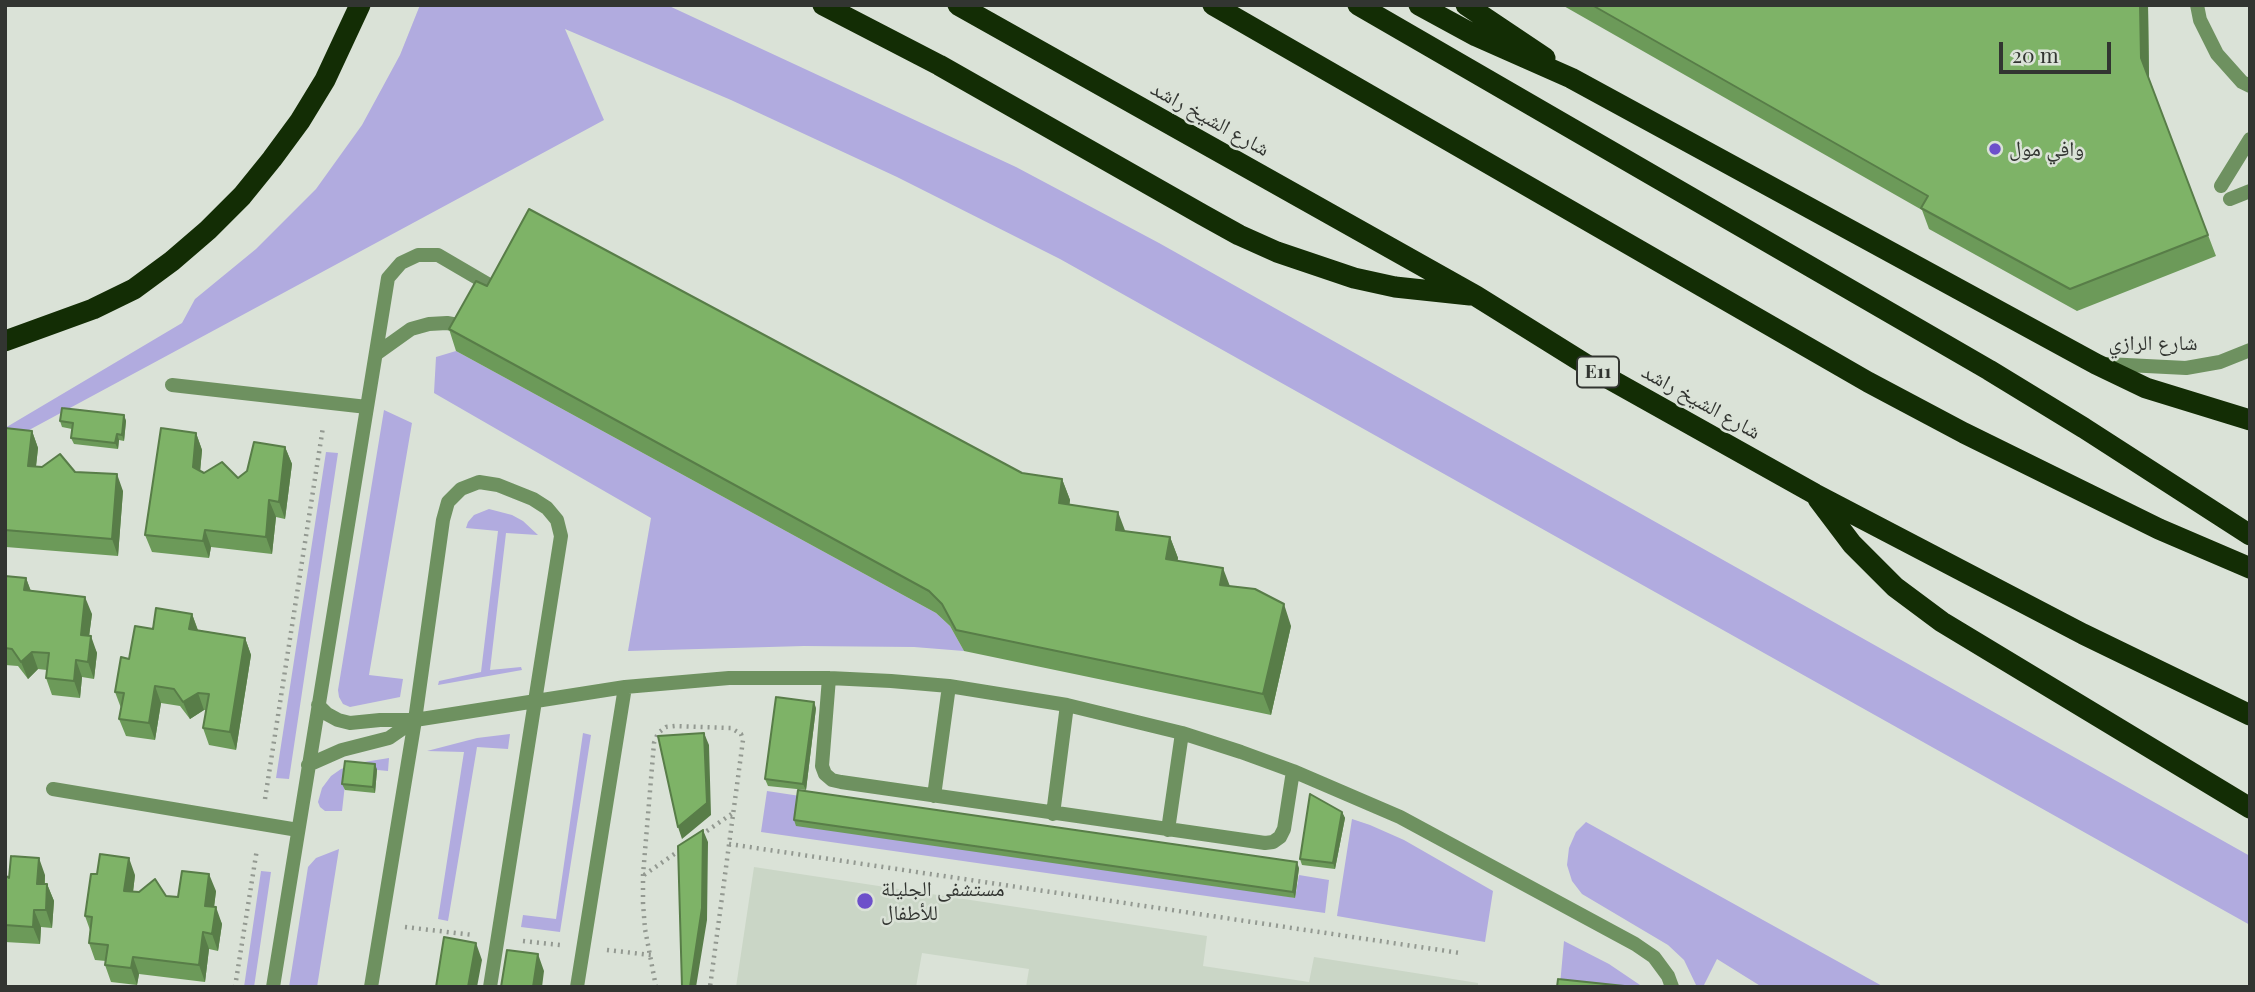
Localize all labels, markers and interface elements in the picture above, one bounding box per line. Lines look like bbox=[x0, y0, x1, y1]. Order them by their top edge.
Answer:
scale bar bbox=[2003, 28, 2115, 72]
text: 20 m bbox=[2012, 40, 2059, 68]
street label: شارع الشيخ راشد bbox=[1146, 76, 1274, 162]
place label: وافي مول bbox=[2009, 136, 2084, 162]
marker: وافي مول bbox=[1987, 141, 2003, 157]
street label: شارع الرازي bbox=[2108, 330, 2198, 356]
road number: E11 bbox=[1577, 356, 1619, 388]
street label: شارع الشيخ راشد bbox=[1637, 359, 1765, 445]
place label: مستشفى الجليلة للأطفال bbox=[881, 876, 1005, 926]
marker: مستشفى الجليلة للأطفال bbox=[855, 891, 875, 911]

